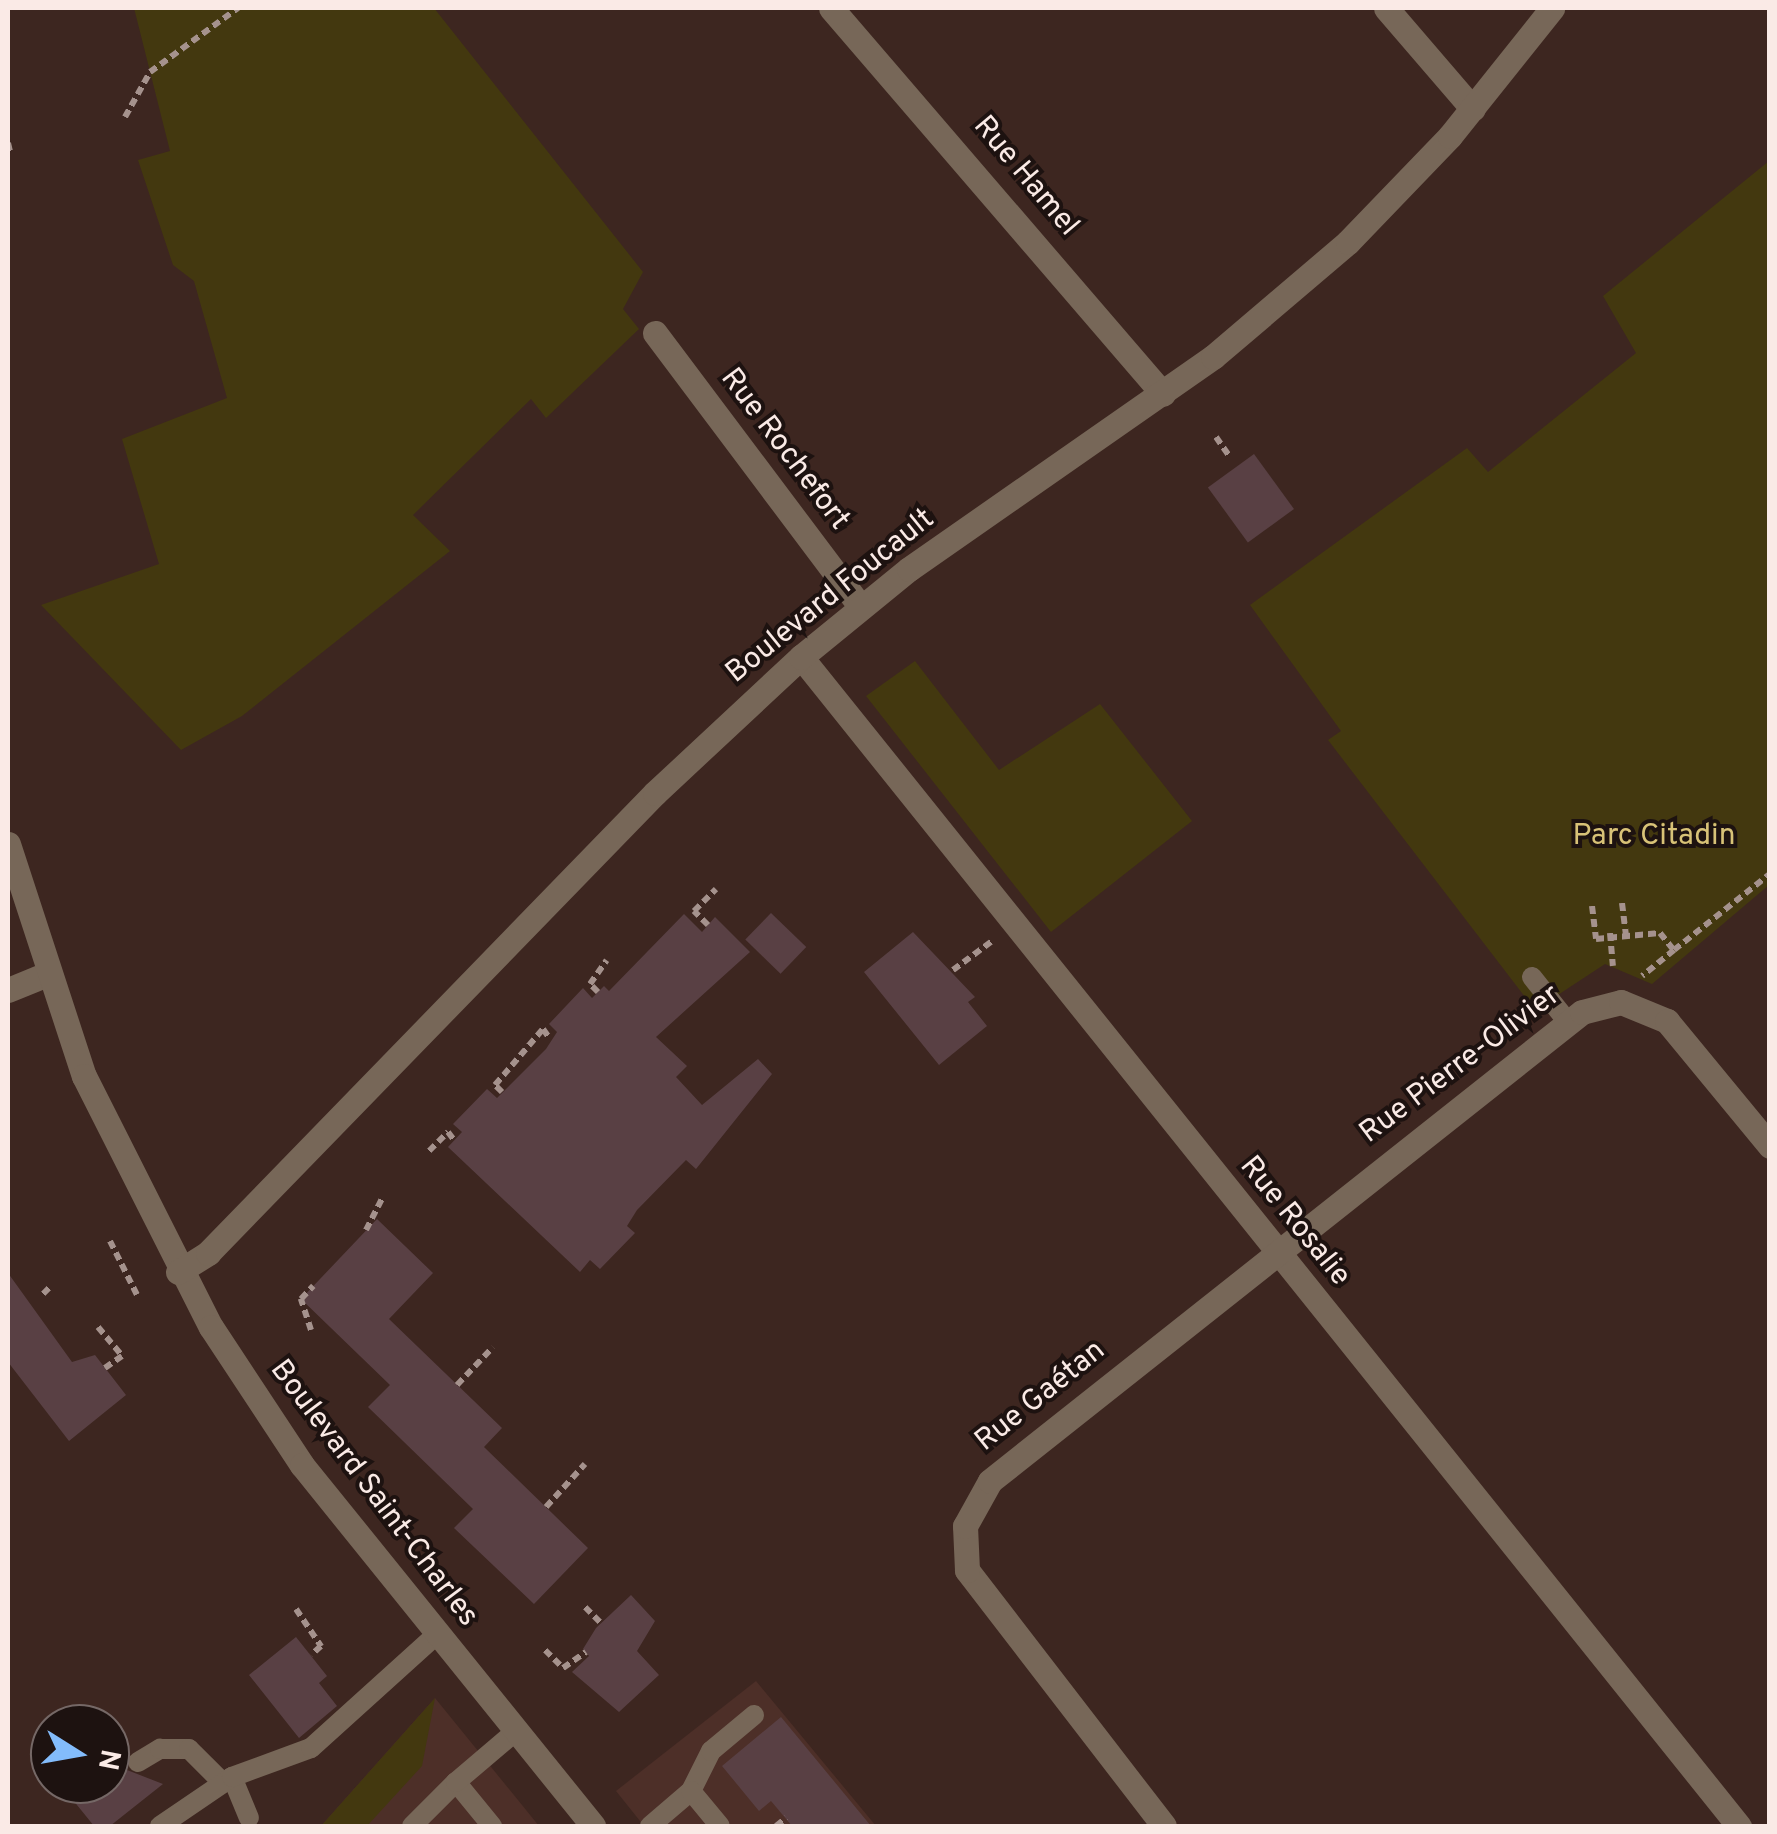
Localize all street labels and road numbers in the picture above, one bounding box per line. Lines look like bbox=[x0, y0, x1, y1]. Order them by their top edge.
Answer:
street label: Rue Hamel bbox=[964, 110, 1086, 244]
street label: Rue Rochefort bbox=[712, 362, 856, 538]
street label: Boulevard Foucault bbox=[720, 502, 942, 692]
street label: Rue Pierre-Olivier bbox=[1354, 978, 1568, 1152]
street label: Rue Rosalie bbox=[1231, 1150, 1357, 1294]
street label: Rue Gaétan bbox=[969, 1334, 1113, 1460]
street label: Boulevard Saint-Charles bbox=[261, 1354, 485, 1634]

